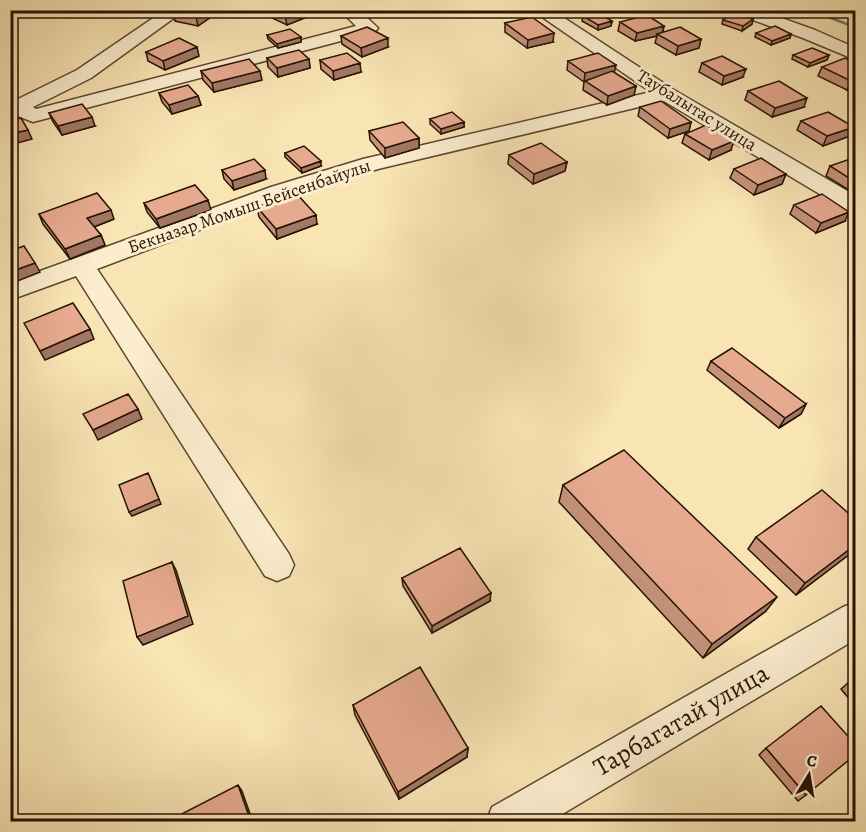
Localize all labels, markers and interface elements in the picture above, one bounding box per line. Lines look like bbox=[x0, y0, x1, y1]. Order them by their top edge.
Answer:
street label: Таубалытас улица bbox=[632, 63, 762, 157]
street label: Бекназар Момыш Бейсенбайулы bbox=[124, 153, 374, 259]
street label: Тарбагатай улица bbox=[587, 656, 775, 784]
north arrow bbox=[779, 745, 839, 805]
text: С bbox=[805, 750, 819, 773]

